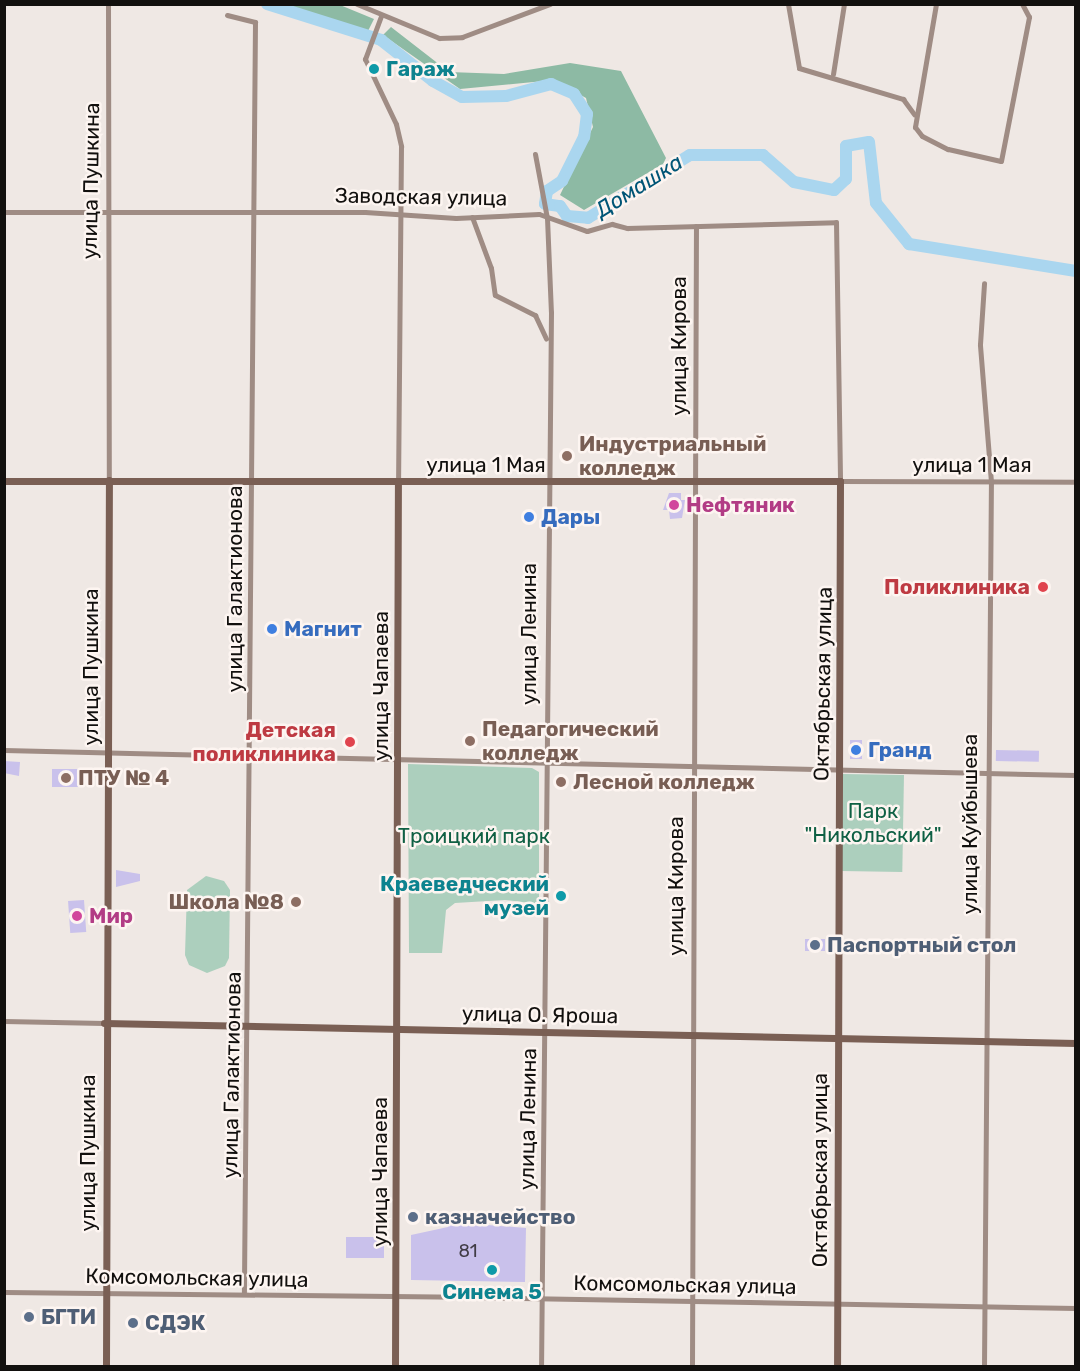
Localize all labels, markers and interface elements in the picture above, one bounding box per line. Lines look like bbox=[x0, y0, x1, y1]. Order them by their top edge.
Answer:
place label: Гараж bbox=[386, 56, 455, 82]
marker: Гараж bbox=[367, 62, 381, 76]
street label: улица Пушкина bbox=[77, 102, 105, 260]
water label: Домашка bbox=[590, 149, 688, 223]
street label: Заводская улица bbox=[335, 183, 507, 211]
street label: улица Кирова bbox=[666, 276, 692, 416]
place label: Индустриальный колледж bbox=[579, 431, 766, 481]
marker: Индустриальный колледж bbox=[560, 449, 574, 463]
street label: улица 1 Мая bbox=[426, 452, 546, 478]
street label: улица 1 Мая bbox=[912, 452, 1032, 478]
street label: улица Галактионова bbox=[222, 486, 248, 692]
place label: Нефтяник bbox=[686, 492, 795, 518]
marker: Нефтяник bbox=[667, 498, 681, 512]
place label: Дары bbox=[541, 504, 600, 530]
marker: Дары bbox=[522, 510, 536, 524]
street label: улица Ленина bbox=[516, 563, 542, 705]
place label: Поликлиника bbox=[884, 574, 1030, 600]
marker: Поликлиника bbox=[1034, 578, 1052, 596]
street label: Октябрьская улица bbox=[809, 587, 837, 781]
street label: улица Пушкина bbox=[78, 589, 104, 745]
street label: улица Чапаева bbox=[368, 611, 394, 761]
place label: Магнит bbox=[284, 616, 362, 642]
marker: Магнит bbox=[265, 622, 279, 636]
place label: Педагогический колледж bbox=[482, 716, 659, 766]
place label: Детская поликлиника bbox=[192, 717, 336, 767]
marker: Детская поликлиника bbox=[341, 733, 359, 751]
marker: Педагогический колледж bbox=[463, 734, 477, 748]
street label: улица Куйбышева bbox=[957, 734, 983, 914]
place label: Гранд bbox=[868, 737, 932, 763]
marker: Гранд bbox=[849, 743, 863, 757]
place label: ПТУ № 4 bbox=[78, 765, 169, 791]
place label: Лесной колледж bbox=[573, 769, 755, 795]
marker: ПТУ № 4 bbox=[59, 771, 73, 785]
marker: Лесной колледж bbox=[554, 775, 568, 789]
park label: Парк "Никольский" bbox=[804, 798, 942, 848]
street label: улица Кирова bbox=[663, 816, 689, 956]
park label: Троицкий парк bbox=[398, 823, 550, 849]
place label: Краеведческий музей bbox=[380, 871, 549, 921]
place label: Школа №8 bbox=[168, 889, 284, 915]
marker: Краеведческий музей bbox=[554, 889, 568, 903]
marker: Школа №8 bbox=[289, 895, 303, 909]
place label: Мир bbox=[89, 903, 133, 929]
marker: Мир bbox=[70, 909, 84, 923]
place label: Паспортный стол bbox=[827, 932, 1016, 958]
marker: Паспортный стол bbox=[808, 938, 822, 952]
street label: улица Галактионова bbox=[218, 971, 246, 1179]
street label: улица О. Яроша bbox=[462, 1001, 618, 1029]
street label: улица Ленина bbox=[514, 1048, 542, 1190]
street label: Октябрьская улица bbox=[807, 1073, 833, 1267]
street label: улица Пушкина bbox=[75, 1075, 101, 1231]
street label: улица Чапаева bbox=[367, 1097, 393, 1247]
place label: казначейство bbox=[425, 1204, 576, 1230]
marker: казначейство bbox=[406, 1210, 420, 1224]
house number: 81 bbox=[458, 1240, 478, 1262]
street label: Комсомольская улица bbox=[85, 1263, 309, 1293]
marker: Синема 5 bbox=[485, 1263, 499, 1277]
street label: Комсомольская улица bbox=[573, 1270, 797, 1300]
place label: Синема 5 bbox=[442, 1279, 542, 1305]
place label: БГТИ bbox=[41, 1304, 96, 1330]
marker: БГТИ bbox=[22, 1310, 36, 1324]
place label: СДЭК bbox=[145, 1310, 205, 1336]
marker: СДЭК bbox=[126, 1316, 140, 1330]

